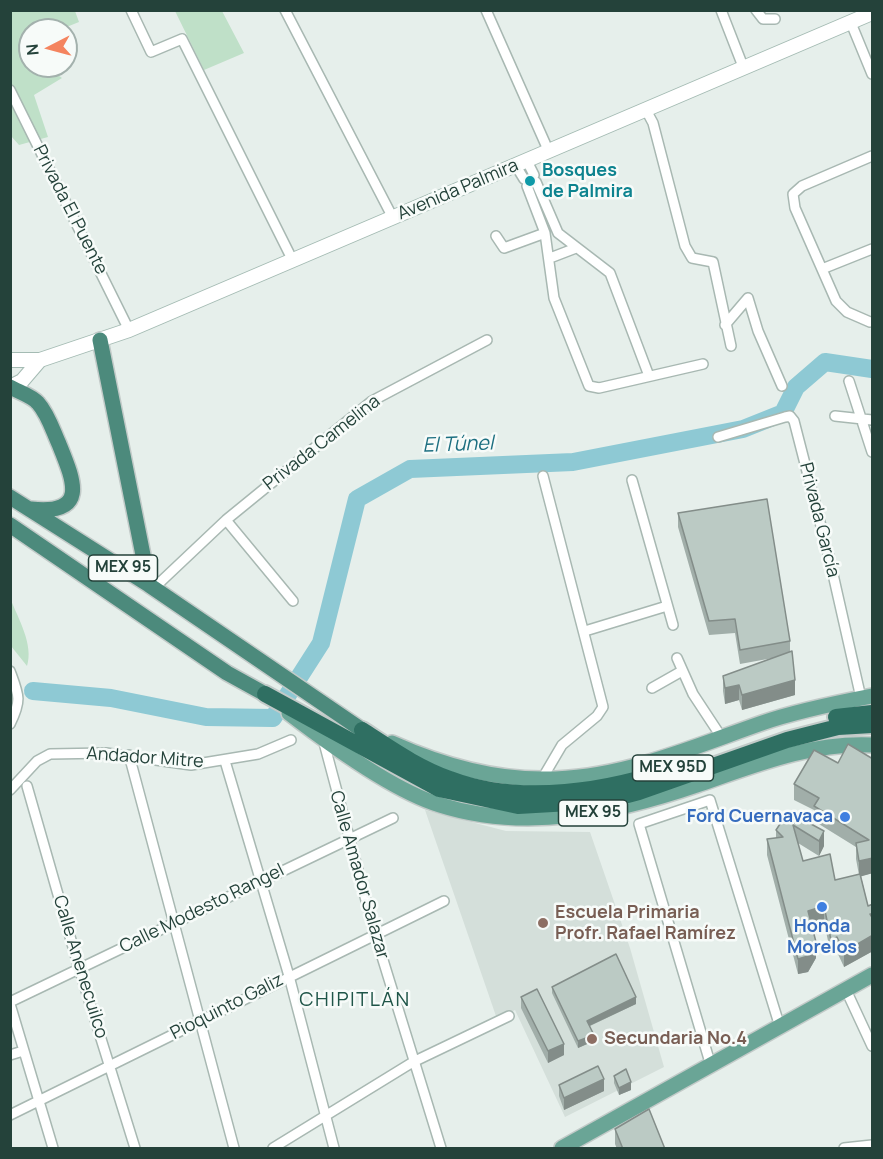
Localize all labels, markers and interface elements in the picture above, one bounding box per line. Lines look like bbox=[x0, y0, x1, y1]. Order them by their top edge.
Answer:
north arrow bbox=[18, 18, 78, 78]
text: N bbox=[21, 43, 44, 57]
street label: Privada El Puente bbox=[28, 142, 112, 278]
street label: Avenida Palmira bbox=[394, 155, 522, 225]
place label: Bosques de Palmira bbox=[542, 160, 633, 202]
marker: Bosques de Palmira bbox=[523, 174, 537, 188]
street label: Privada Camelina bbox=[259, 391, 385, 495]
water label: El Túnel bbox=[422, 432, 494, 458]
street label: Privada García bbox=[794, 460, 844, 580]
road number: MEX 95 bbox=[88, 555, 158, 581]
street label: Andador Mitre bbox=[86, 743, 204, 773]
road number: MEX 95D bbox=[632, 755, 714, 781]
street label: Calle Amador Salazar bbox=[325, 788, 393, 962]
road number: MEX 95 bbox=[558, 800, 628, 826]
place label: Ford Cuernavaca bbox=[687, 806, 833, 828]
marker: Ford Cuernavaca bbox=[838, 810, 852, 824]
street label: Calle Modesto Rangel bbox=[116, 860, 288, 958]
street label: Calle Anenecuilco bbox=[48, 893, 112, 1041]
marker: Honda Morelos bbox=[815, 900, 829, 914]
place label: Escuela Primaria Profr. Rafael Ramírez bbox=[555, 902, 736, 944]
marker: Escuela Primaria Profr. Rafael Ramírez bbox=[536, 916, 550, 930]
place label: Honda Morelos bbox=[787, 916, 857, 958]
street label: Pioquinto Galiz bbox=[167, 969, 287, 1045]
district label: CHIPITLÁN bbox=[299, 988, 411, 1012]
place label: Secundaria No.4 bbox=[604, 1028, 747, 1050]
marker: Secundaria No.4 bbox=[585, 1032, 599, 1046]

